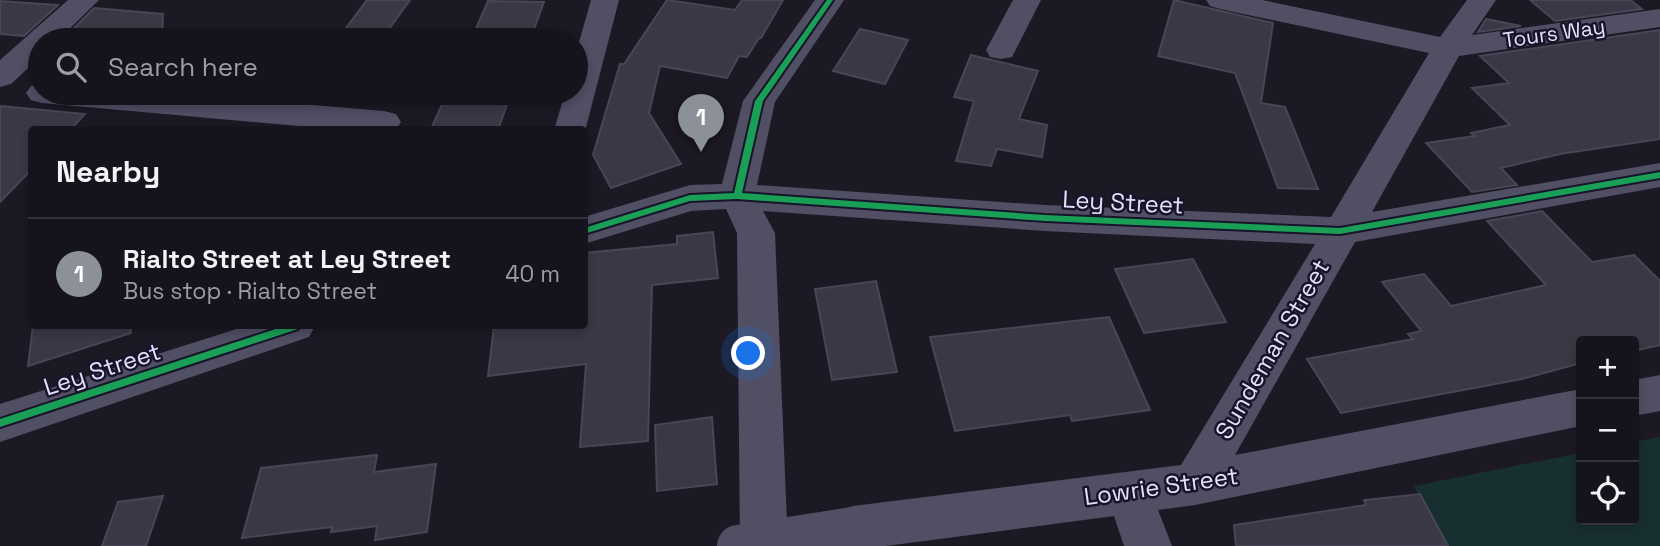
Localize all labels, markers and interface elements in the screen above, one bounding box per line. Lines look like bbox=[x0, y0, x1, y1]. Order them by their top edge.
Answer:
street label: Tours Way bbox=[1501, 12, 1607, 54]
search box bbox=[28, 28, 588, 105]
icon: search bbox=[52, 48, 90, 86]
text: Search here bbox=[108, 50, 258, 84]
pin: 1 bbox=[678, 94, 724, 152]
text: Nearby bbox=[56, 152, 160, 191]
street label: Ley Street bbox=[1062, 183, 1184, 221]
text: Rialto Street at Ley Street bbox=[123, 242, 451, 276]
street label: Sundeman Street bbox=[1208, 254, 1336, 444]
text: 1 bbox=[74, 259, 84, 289]
text: 40 m bbox=[505, 259, 560, 289]
text: Bus stop · Rialto Street bbox=[123, 276, 377, 306]
street label: Ley Street bbox=[39, 335, 165, 403]
your location bbox=[731, 336, 765, 370]
map controls bbox=[1576, 336, 1639, 525]
button: + bbox=[1576, 336, 1639, 399]
button: − bbox=[1576, 399, 1639, 462]
street label: Lowrie Street bbox=[1082, 460, 1240, 512]
button: locate bbox=[1576, 462, 1639, 525]

